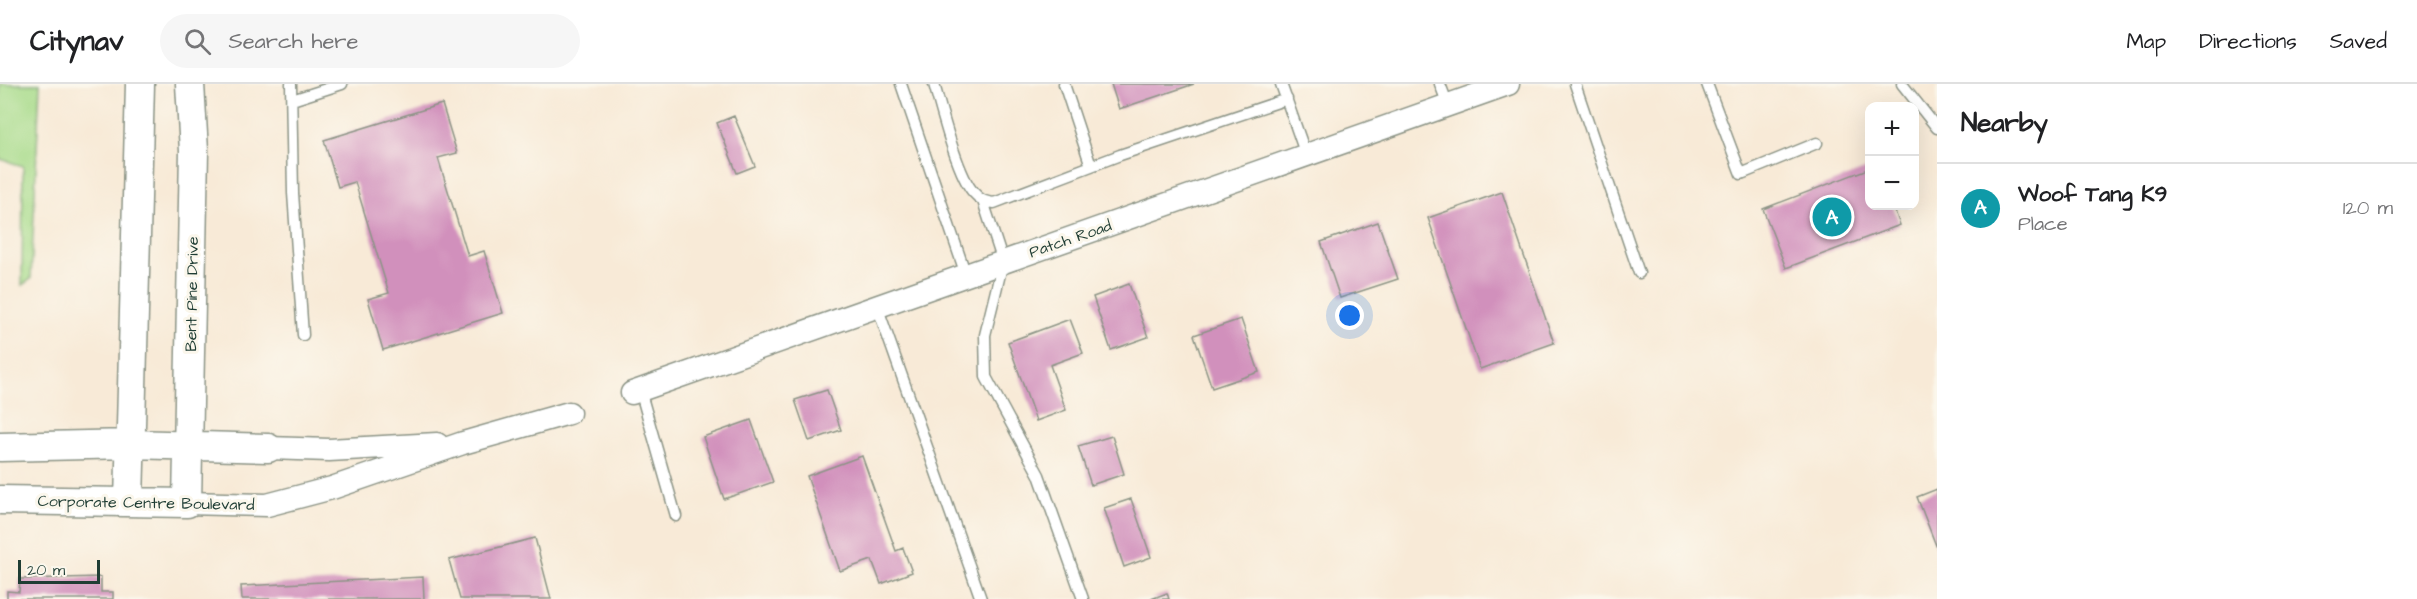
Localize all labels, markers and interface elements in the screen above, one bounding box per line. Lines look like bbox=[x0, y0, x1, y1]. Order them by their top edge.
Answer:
search box bbox=[160, 14, 580, 68]
text: Citynav bbox=[30, 22, 124, 61]
icon: search bbox=[181, 25, 214, 58]
text: Search here bbox=[229, 26, 358, 57]
text: Map bbox=[2126, 27, 2166, 56]
text: Directions bbox=[2199, 27, 2297, 56]
text: Saved bbox=[2330, 27, 2387, 56]
map controls bbox=[1865, 102, 1919, 210]
button: + bbox=[1865, 102, 1919, 156]
text: Nearby bbox=[1961, 105, 2048, 141]
button: − bbox=[1865, 156, 1919, 210]
text: Woof Tang K9 bbox=[2018, 179, 2167, 210]
pin: A bbox=[1812, 194, 1852, 240]
text: A bbox=[1974, 194, 1987, 222]
text: 120 m bbox=[2343, 194, 2393, 222]
text: Place bbox=[2018, 210, 2068, 238]
street label: Patch Road bbox=[1026, 215, 1115, 263]
street label: Bent Pine Drive bbox=[180, 236, 204, 352]
your location bbox=[1335, 301, 1364, 330]
street label: Corporate Centre Boulevard bbox=[37, 490, 255, 516]
scale bar bbox=[18, 557, 100, 584]
text: 20 m bbox=[27, 559, 65, 581]

